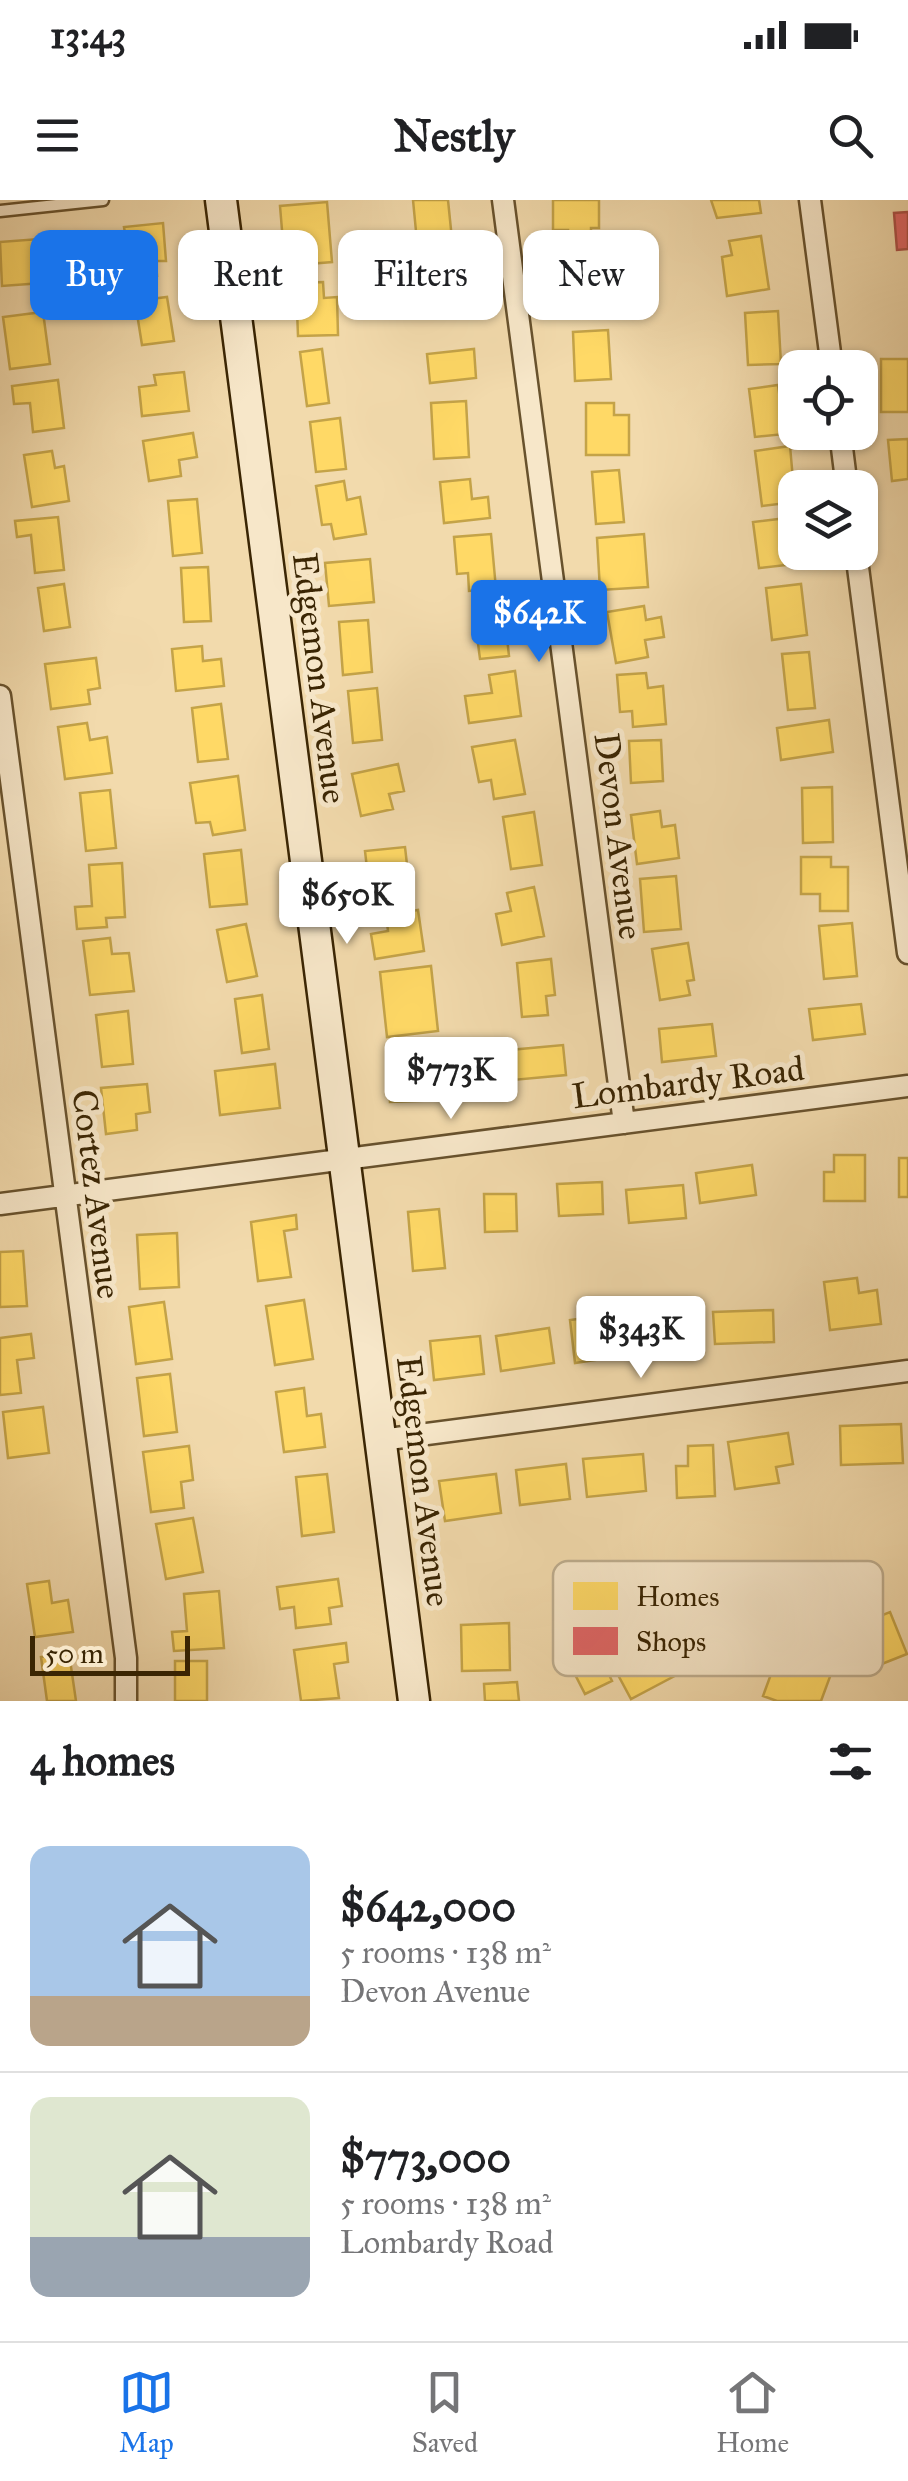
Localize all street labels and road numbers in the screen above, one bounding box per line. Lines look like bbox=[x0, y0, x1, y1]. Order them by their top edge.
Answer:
street label: Edgemon Avenue bbox=[283, 550, 356, 806]
street label: Devon Avenue bbox=[584, 730, 653, 942]
street label: Lombardy Road bbox=[570, 1047, 807, 1118]
street label: Cortez Avenue bbox=[62, 1087, 131, 1301]
street label: Edgemon Avenue bbox=[387, 1353, 460, 1609]

